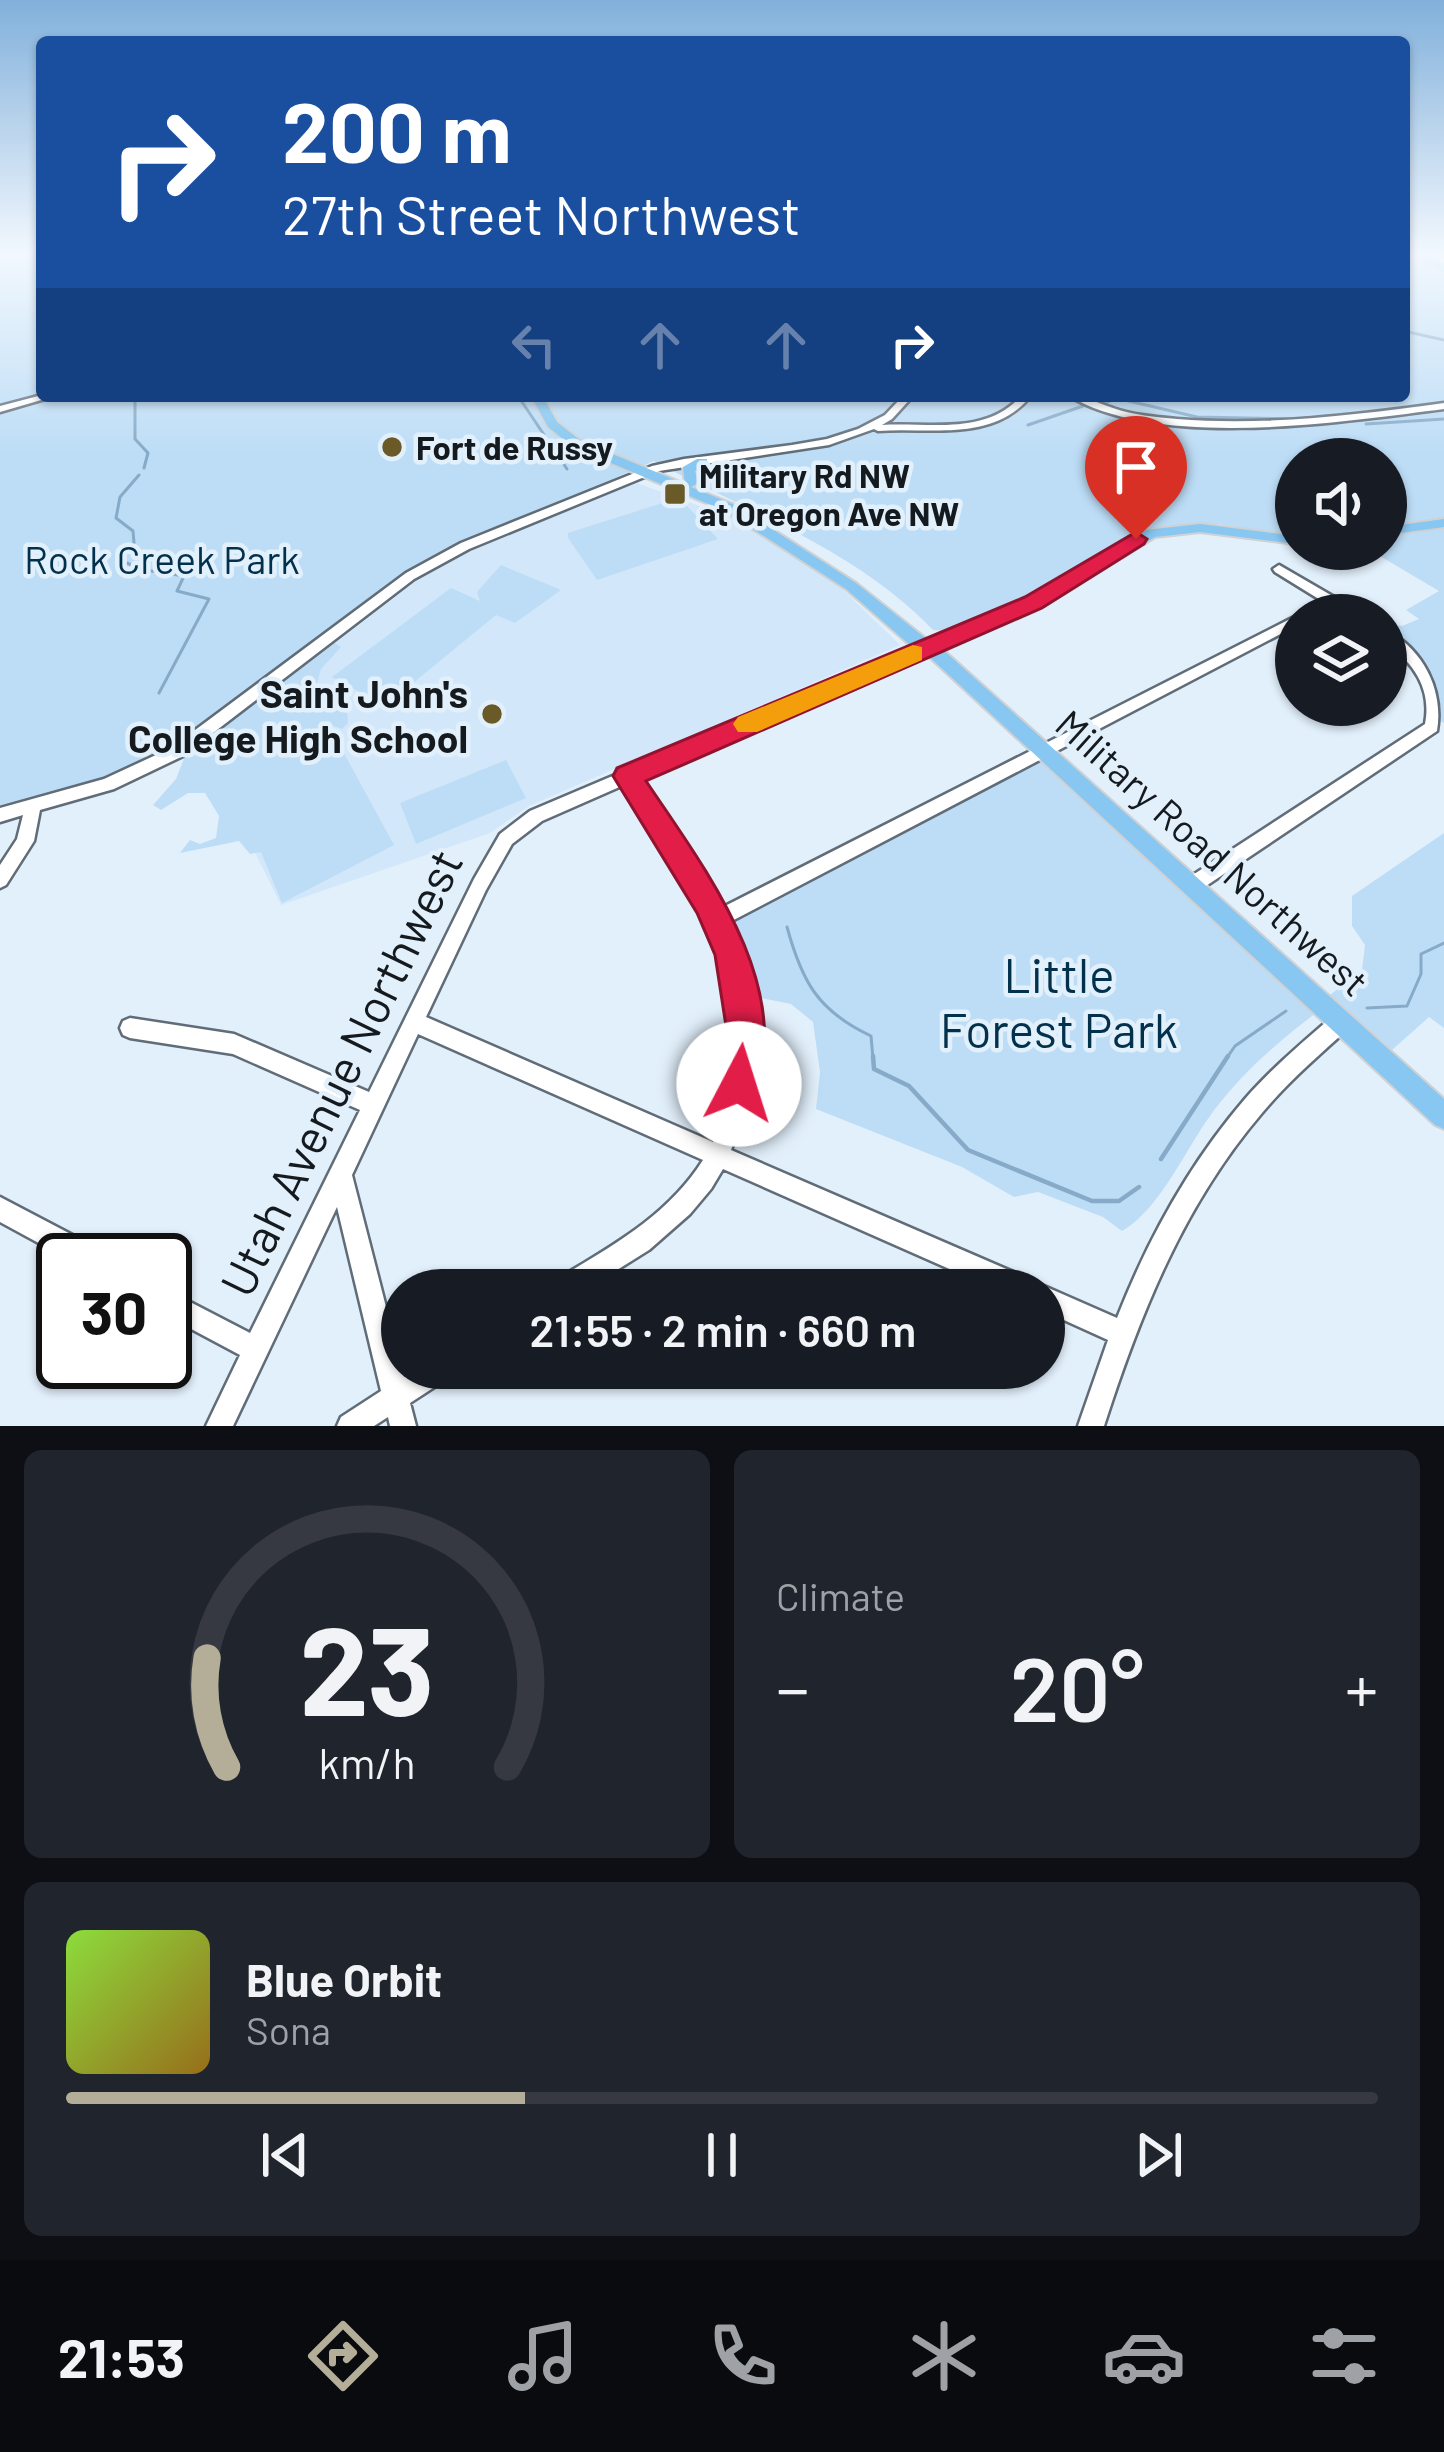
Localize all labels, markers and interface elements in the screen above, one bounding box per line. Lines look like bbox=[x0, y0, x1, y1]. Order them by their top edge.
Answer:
text: 200 m bbox=[282, 79, 512, 180]
icon: right bbox=[84, 84, 240, 240]
text: 27th Street Northwest bbox=[282, 181, 801, 246]
icon: left bbox=[501, 312, 567, 378]
icon: ahead bbox=[627, 312, 693, 378]
icon: ahead bbox=[753, 312, 819, 378]
icon: right bbox=[879, 312, 945, 378]
pin bbox=[1085, 416, 1187, 539]
place label: Fort de Russy bbox=[416, 427, 613, 467]
marker: Fort de Russy bbox=[379, 434, 405, 460]
icon: arrive bbox=[1103, 434, 1169, 500]
map controls bbox=[1275, 438, 1407, 726]
button: sound bbox=[1275, 438, 1407, 570]
place label: Military Rd NW at Oregon Ave NW bbox=[699, 455, 959, 533]
marker: Military Rd NW at Oregon Ave NW bbox=[662, 481, 688, 507]
park label: Rock Creek Park bbox=[24, 535, 300, 582]
button: layers bbox=[1275, 594, 1407, 726]
place label: Saint John's College High School bbox=[128, 669, 468, 761]
street label: Military Road Northwest bbox=[1047, 699, 1379, 1005]
marker: Saint John's College High School bbox=[479, 701, 505, 727]
street label: Utah Avenue Northwest bbox=[207, 839, 473, 1305]
park label: Little Forest Park bbox=[940, 945, 1178, 1058]
position arrow bbox=[676, 1021, 802, 1147]
speed limit sign: 30 bbox=[36, 1233, 192, 1389]
text: 21:55 · 2 min · 660 m bbox=[530, 1302, 916, 1356]
text: Climate bbox=[776, 1572, 905, 1619]
text: 23 bbox=[299, 1591, 435, 1741]
text: 20° bbox=[1010, 1632, 1144, 1740]
text: − bbox=[776, 1647, 809, 1726]
text: + bbox=[1345, 1647, 1378, 1726]
text: km/h bbox=[318, 1736, 416, 1788]
text: Blue Orbit bbox=[246, 1952, 442, 2006]
text: Sona bbox=[246, 2006, 331, 2053]
icon: previous bbox=[252, 2122, 318, 2188]
icon: pause bbox=[689, 2122, 755, 2188]
icon: next bbox=[1126, 2122, 1192, 2188]
icon: directions bbox=[301, 2314, 385, 2398]
icon: music bbox=[501, 2314, 585, 2398]
icon: phone bbox=[701, 2314, 785, 2398]
icon: climate bbox=[902, 2314, 986, 2398]
icon: car bbox=[1102, 2314, 1186, 2398]
icon: filters bbox=[1302, 2314, 1386, 2398]
text: 21:53 bbox=[58, 2324, 185, 2389]

